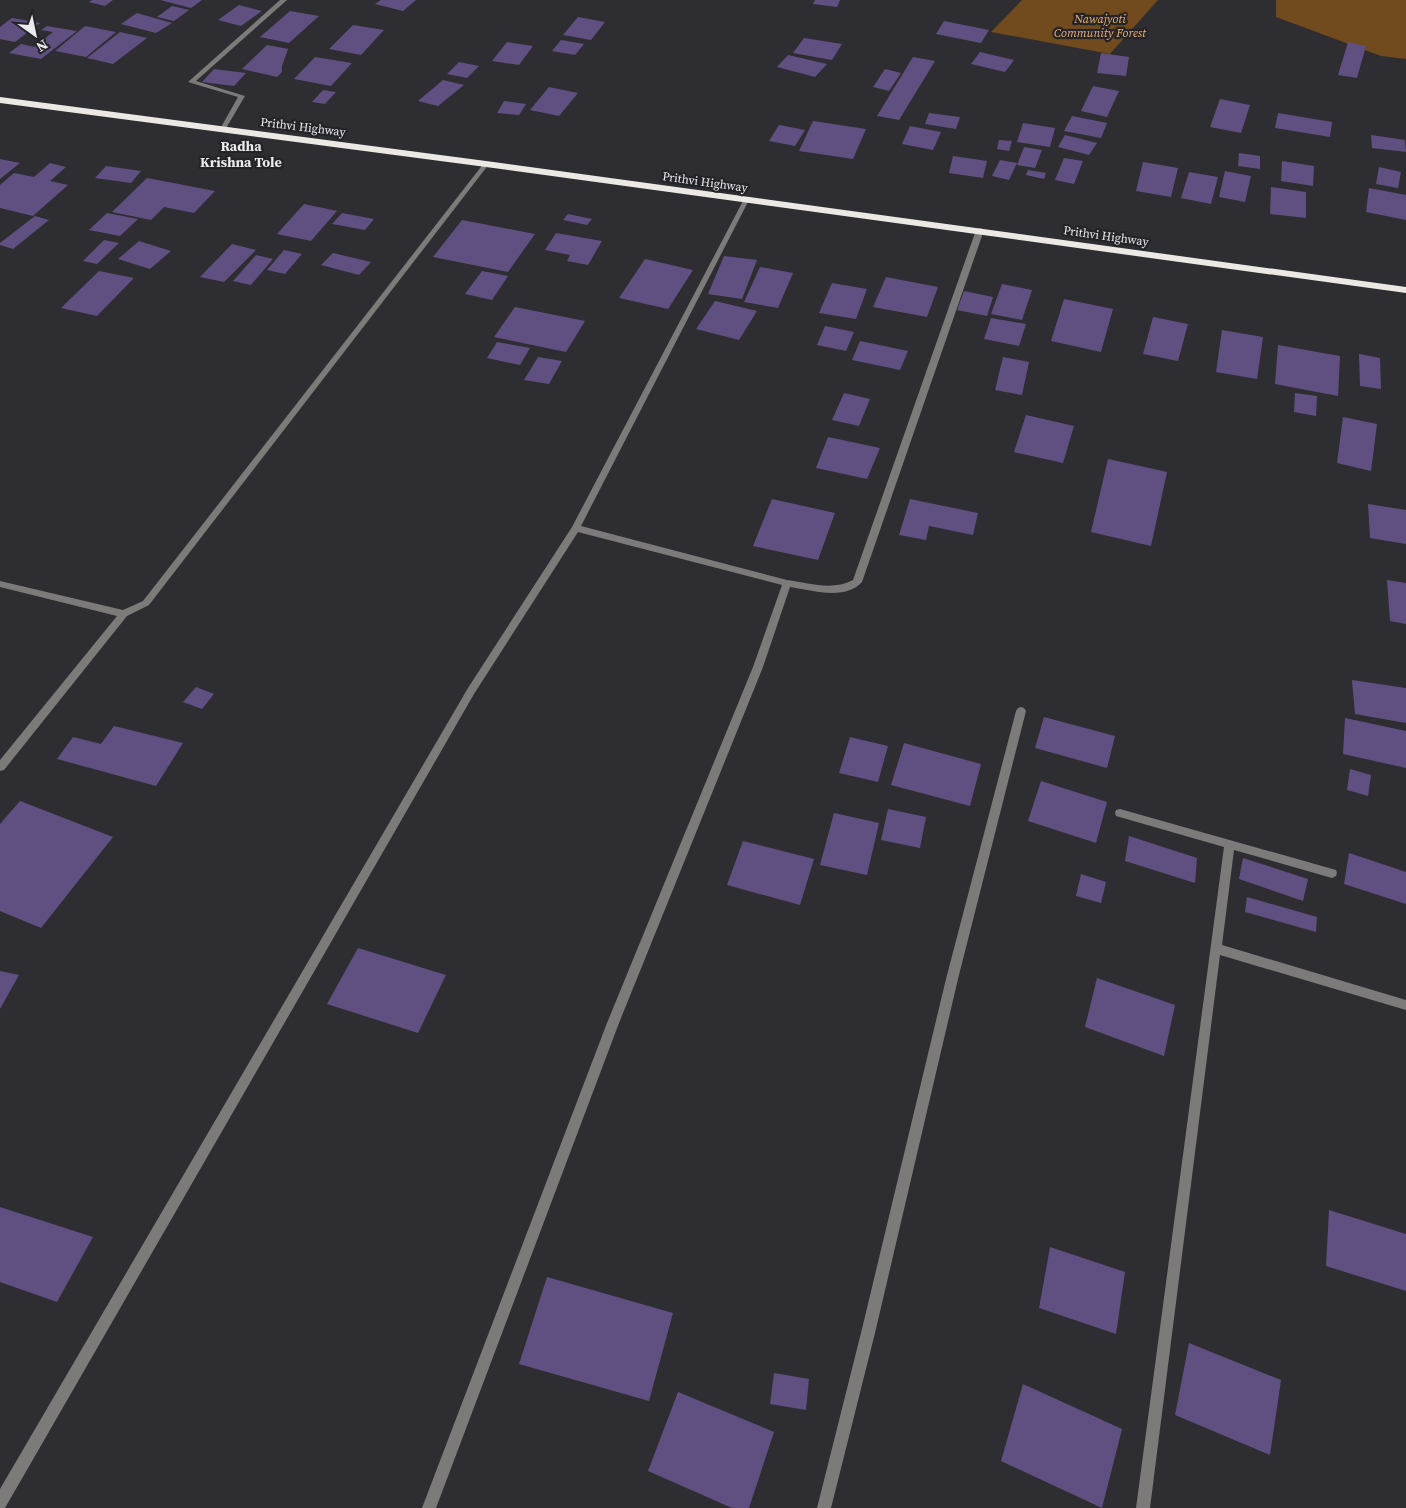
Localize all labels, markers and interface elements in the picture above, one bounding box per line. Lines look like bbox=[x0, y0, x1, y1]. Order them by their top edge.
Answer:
north arrow bbox=[10, 10, 60, 60]
park label: Nawajyoti Community Forest bbox=[1054, 11, 1147, 41]
text: N bbox=[32, 35, 52, 57]
street label: Prithvi Highway bbox=[259, 114, 347, 140]
district label: Radha Krishna Tole bbox=[200, 136, 282, 172]
street label: Prithvi Highway bbox=[661, 168, 749, 196]
street label: Prithvi Highway bbox=[1062, 222, 1150, 250]

